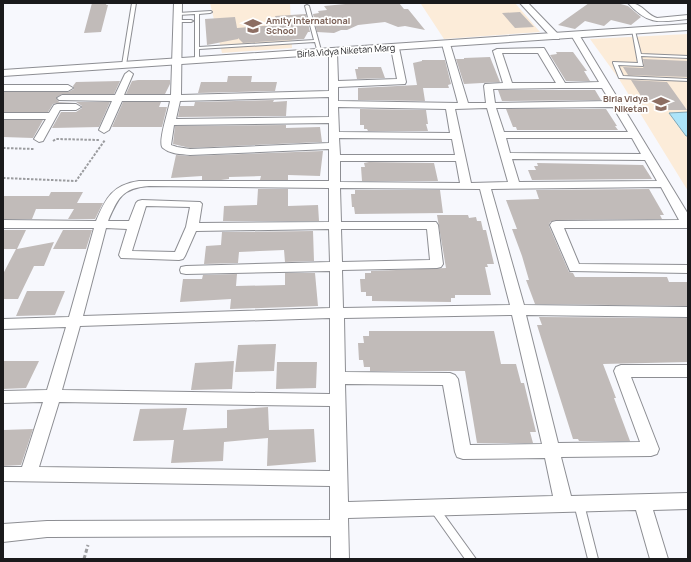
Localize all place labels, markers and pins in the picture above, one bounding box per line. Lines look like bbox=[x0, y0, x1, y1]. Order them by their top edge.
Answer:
place label: Amity International School bbox=[266, 14, 350, 37]
school or university icon: Amity International School bbox=[243, 16, 263, 36]
place label: Birla Vidya Niketan bbox=[603, 92, 648, 115]
school or university icon: Birla Vidya Niketan bbox=[651, 94, 671, 114]

